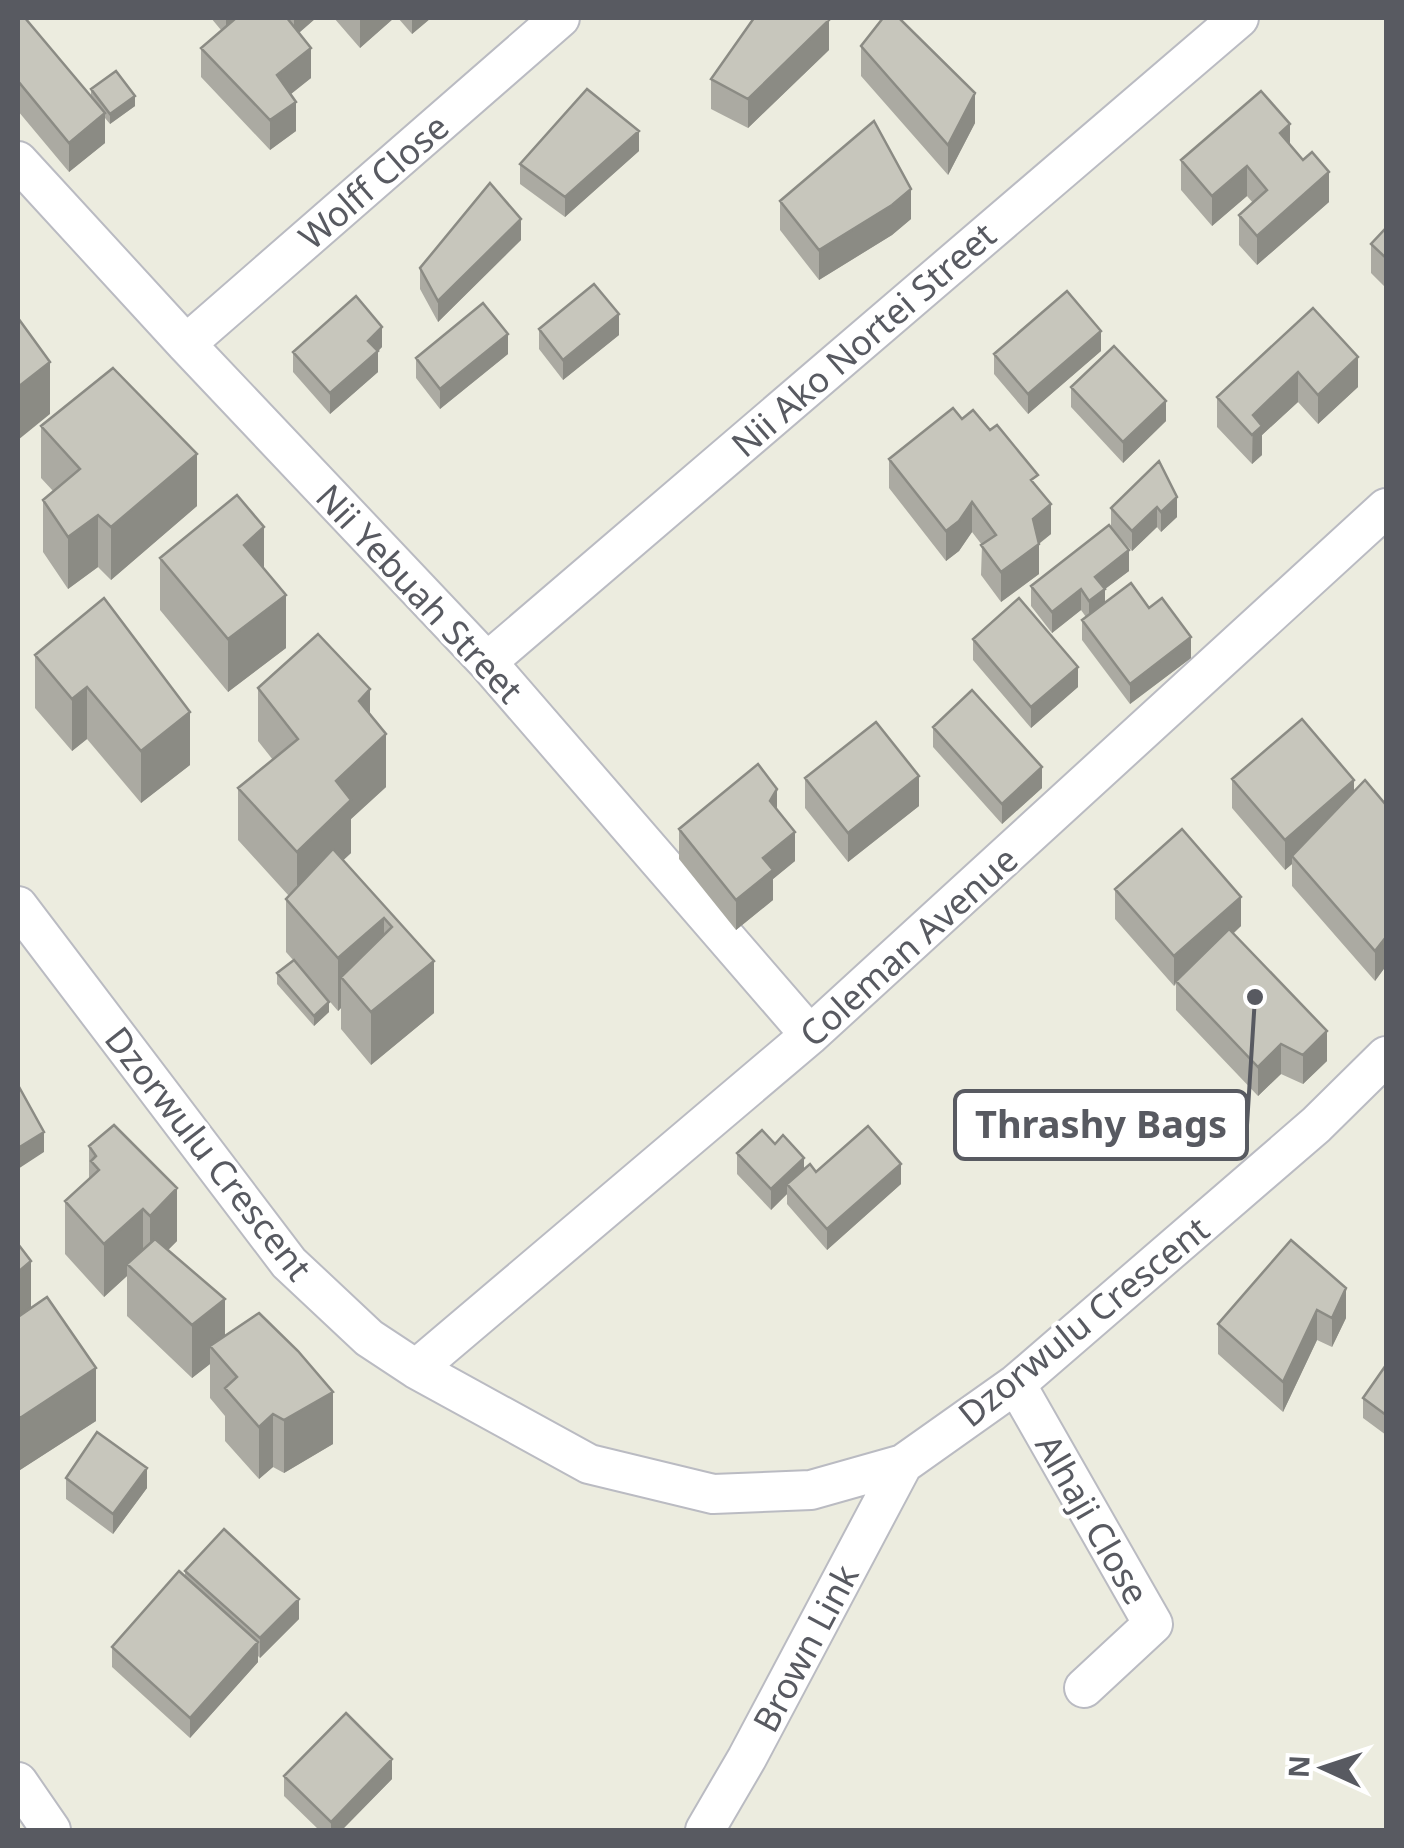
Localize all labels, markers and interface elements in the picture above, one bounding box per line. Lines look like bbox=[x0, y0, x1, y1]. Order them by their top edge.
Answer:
street label: Wolff Close bbox=[288, 103, 458, 259]
street label: Nii Ako Nortei Street bbox=[721, 211, 1005, 467]
street label: Nii Yebuah Street bbox=[306, 474, 534, 712]
street label: Coleman Avenue bbox=[789, 836, 1027, 1056]
street label: Dzorwulu Crescent bbox=[95, 1017, 323, 1289]
callout: Thrashy Bags bbox=[955, 1091, 1247, 1159]
text: Thrashy Bags bbox=[975, 1097, 1227, 1149]
street label: Dzorwulu Crescent bbox=[948, 1205, 1218, 1437]
street label: Alhaji Close bbox=[1025, 1426, 1161, 1612]
street label: Brown Link bbox=[741, 1556, 869, 1740]
north arrow bbox=[1274, 1718, 1374, 1818]
text: N bbox=[1278, 1754, 1318, 1779]

